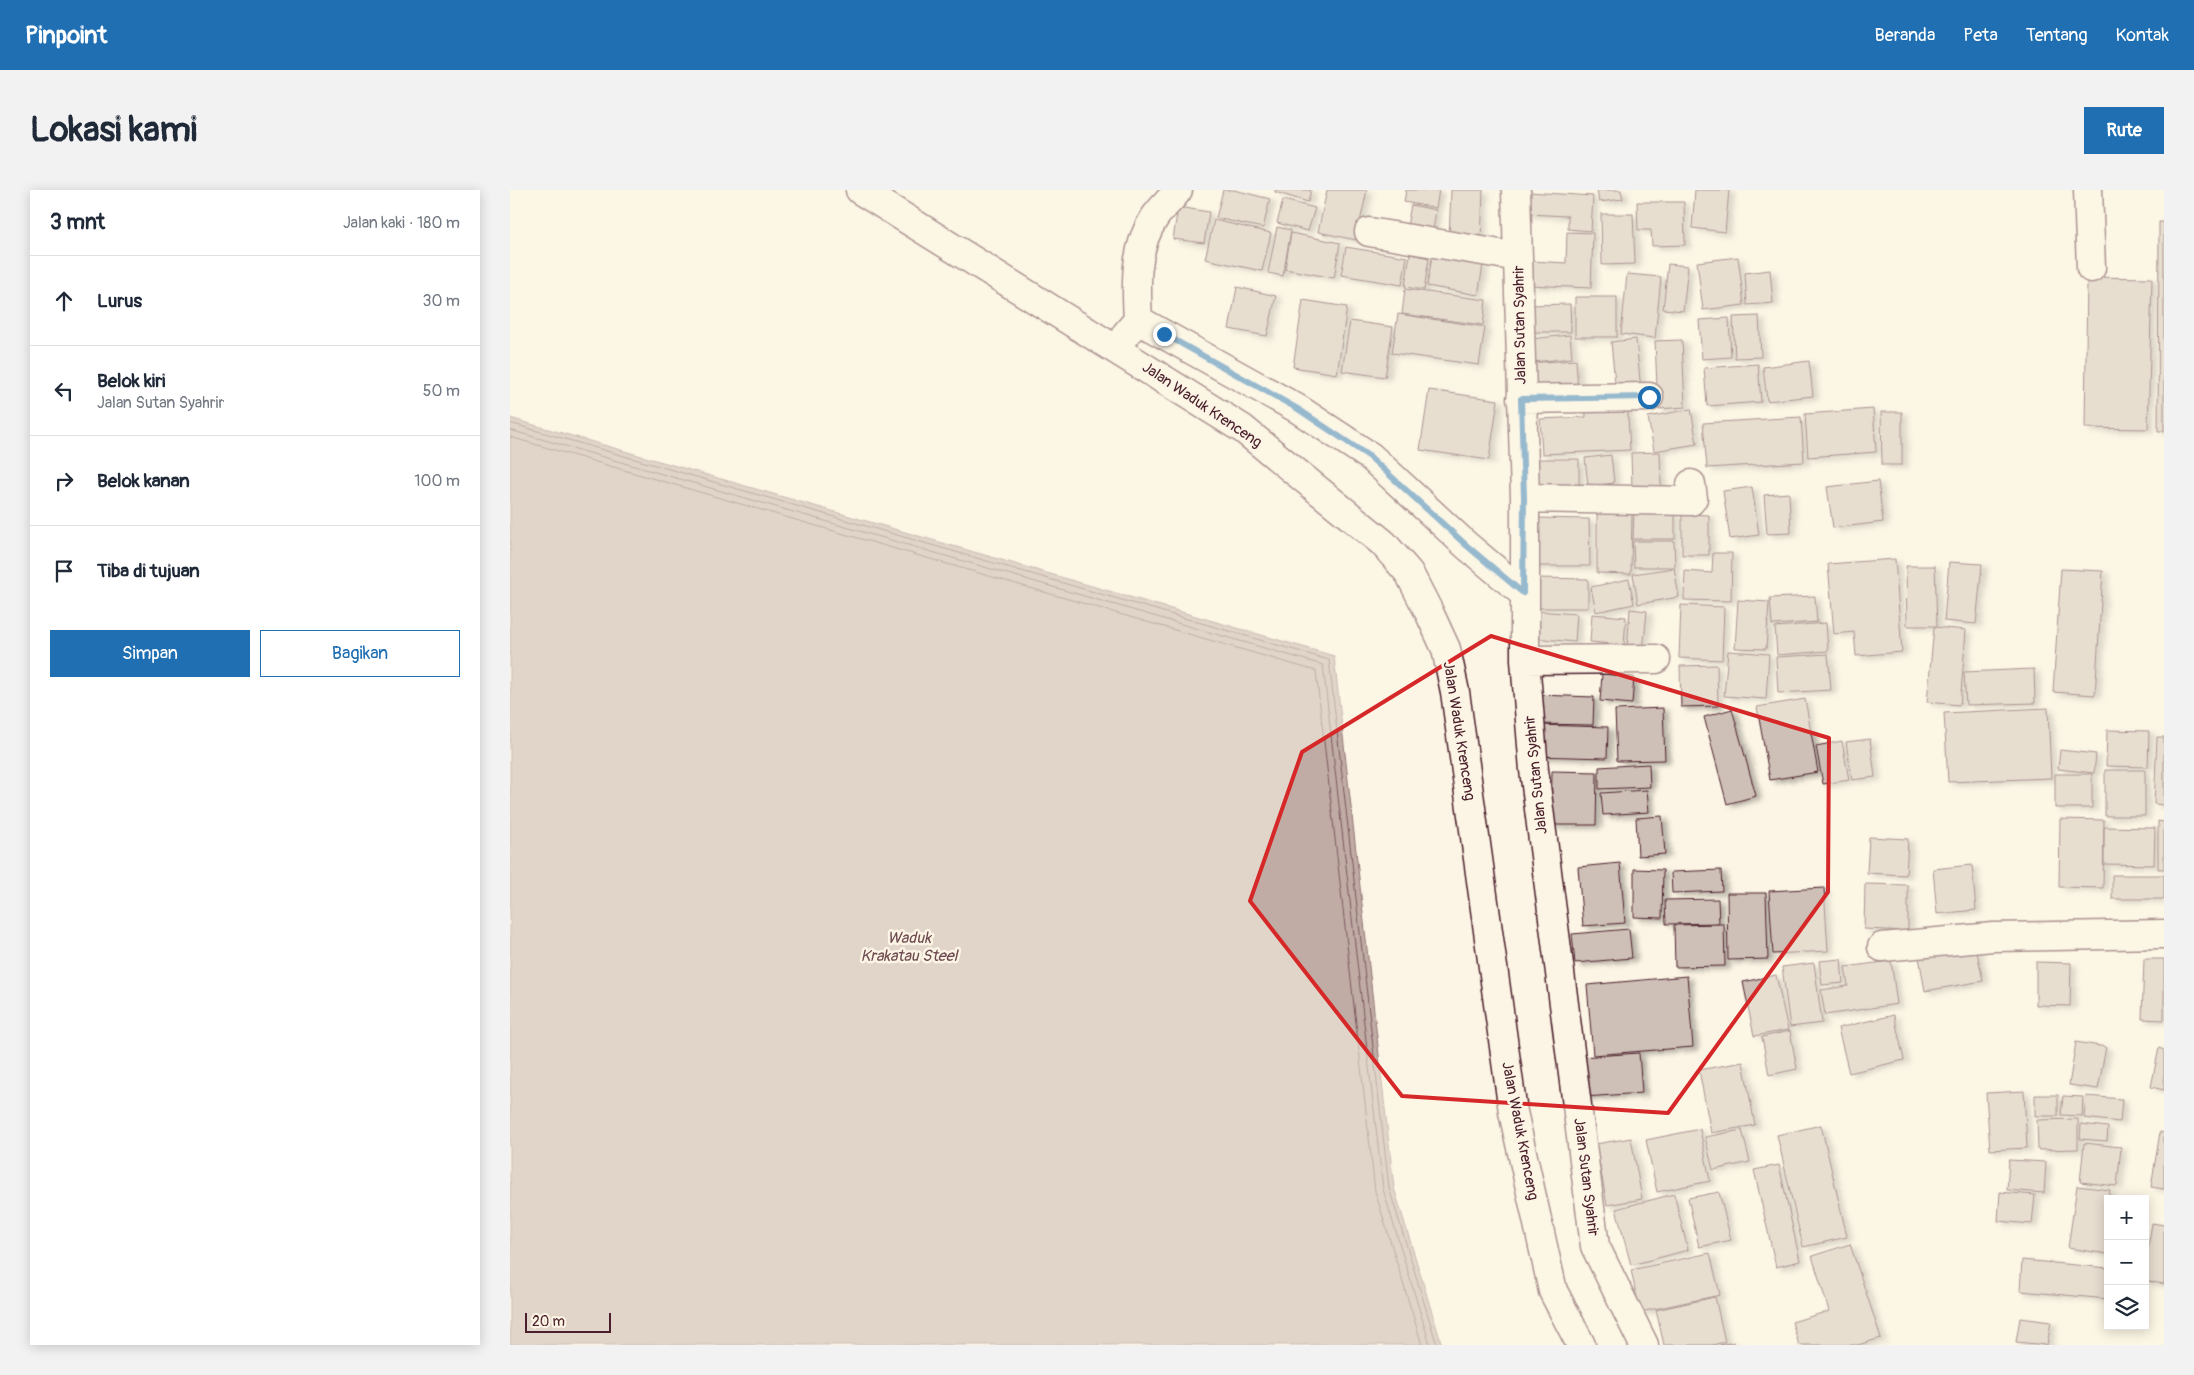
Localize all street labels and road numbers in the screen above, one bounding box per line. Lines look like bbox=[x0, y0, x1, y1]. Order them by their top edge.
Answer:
street label: Jalan Sutan Syahrir bbox=[1509, 265, 1531, 385]
street label: Jalan Waduk Krenceng bbox=[1138, 358, 1266, 452]
street label: Jalan Waduk Krenceng bbox=[1439, 660, 1479, 802]
street label: Jalan Sutan Syahrir bbox=[1520, 714, 1552, 835]
street label: Jalan Waduk Krenceng bbox=[1497, 1060, 1543, 1202]
street label: Jalan Sutan Syahrir bbox=[1569, 1117, 1603, 1238]

